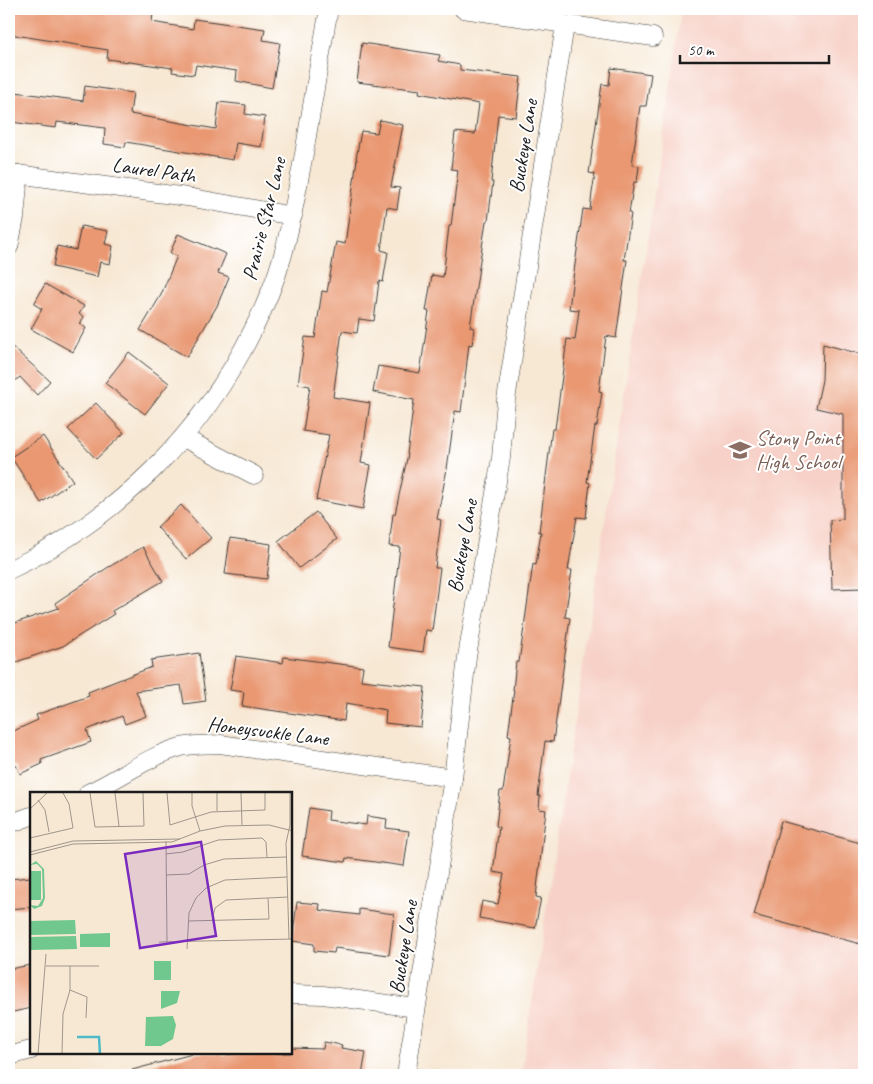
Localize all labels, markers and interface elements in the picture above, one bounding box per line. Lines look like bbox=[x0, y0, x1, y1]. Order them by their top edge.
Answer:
scale bar bbox=[680, 32, 829, 64]
text: 50 m bbox=[688, 41, 715, 60]
street label: Buckeye Lane bbox=[503, 96, 543, 195]
street label: Laurel Path bbox=[111, 151, 198, 189]
street label: Prairie Star Lane bbox=[236, 153, 292, 283]
place label: Stony Point High School bbox=[756, 425, 844, 475]
school or university icon: Stony Point High School bbox=[727, 437, 753, 463]
street label: Buckeye Lane bbox=[441, 496, 483, 595]
street label: Honeysuckle Lane bbox=[206, 711, 331, 751]
inset map bbox=[30, 792, 292, 1054]
street label: Buckeye Lane bbox=[383, 897, 423, 996]

